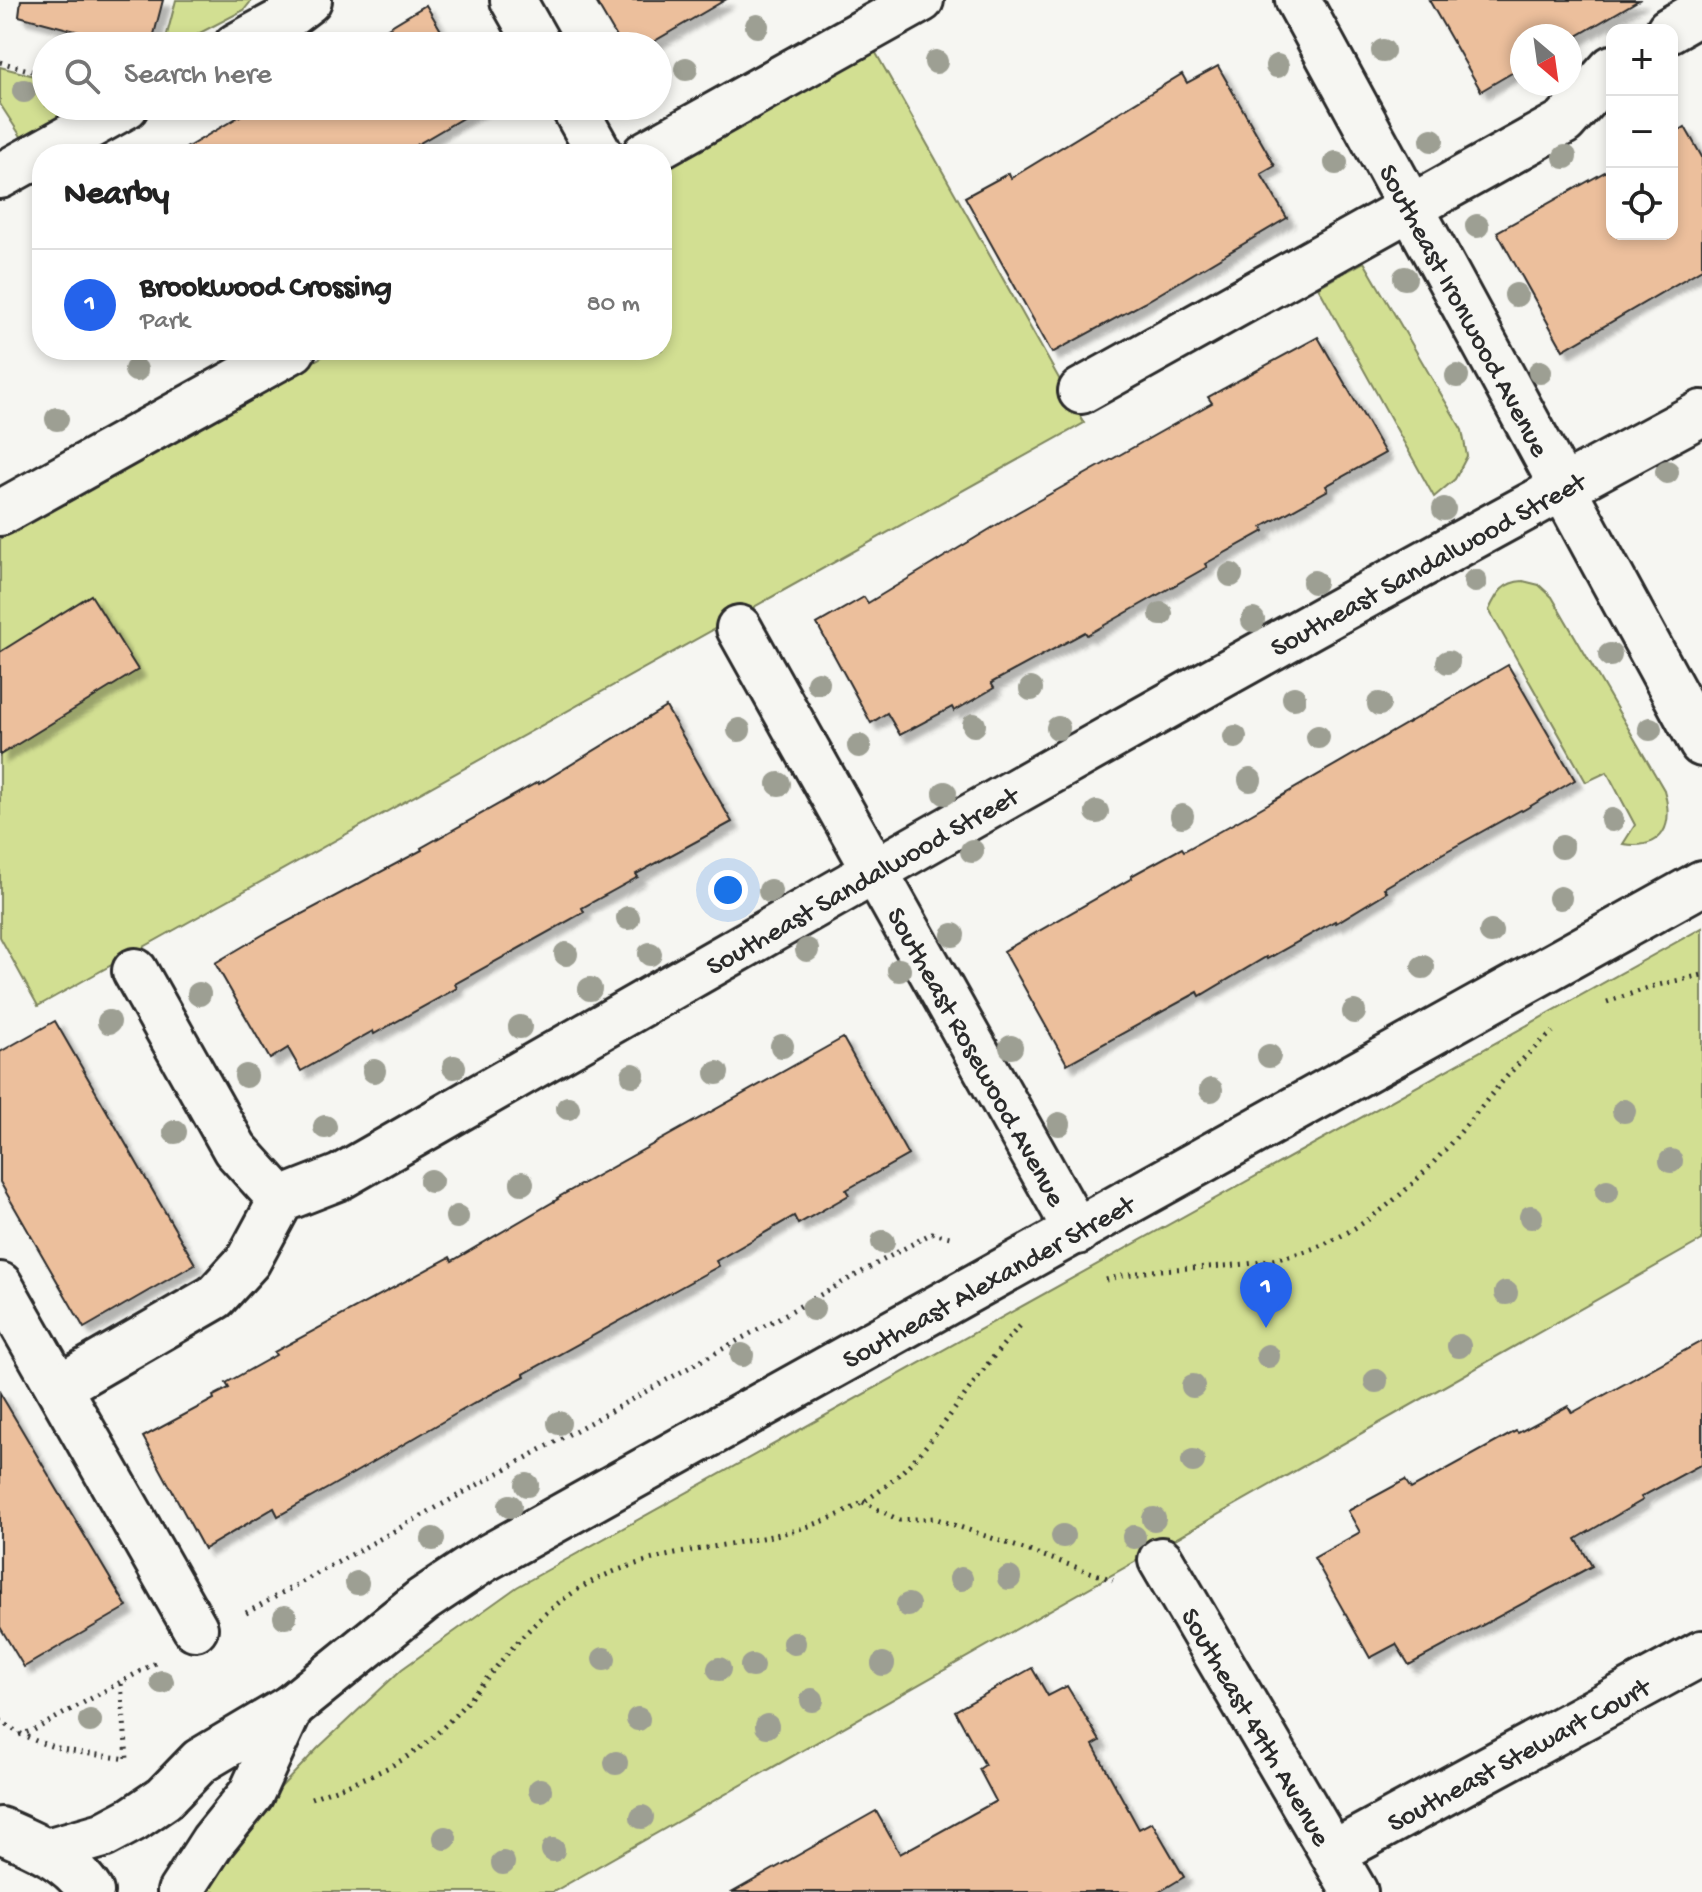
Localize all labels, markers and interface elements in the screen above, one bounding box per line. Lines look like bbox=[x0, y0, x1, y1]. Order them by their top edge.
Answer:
north arrow bbox=[1510, 24, 1582, 96]
map controls bbox=[1606, 24, 1678, 240]
button: + bbox=[1606, 24, 1678, 96]
search box bbox=[32, 32, 672, 120]
icon: search bbox=[60, 54, 104, 98]
text: Search here bbox=[124, 59, 272, 94]
button: − bbox=[1606, 96, 1678, 168]
street label: Southeast Ironwood Avenue bbox=[1369, 159, 1555, 464]
button: locate bbox=[1606, 168, 1678, 240]
text: Nearby bbox=[64, 176, 169, 216]
text: Brookwood Crossing bbox=[140, 272, 392, 307]
text: 1 bbox=[85, 290, 95, 321]
text: 80 m bbox=[586, 290, 640, 321]
text: Park bbox=[140, 307, 190, 338]
street label: Southeast Sandalwood Street bbox=[1266, 466, 1594, 666]
street label: Southeast Sandalwood Street bbox=[701, 780, 1028, 985]
your location bbox=[708, 870, 748, 910]
street label: Southeast Rosewood Avenue bbox=[878, 902, 1071, 1214]
street label: Southeast Alexander Street bbox=[838, 1188, 1143, 1378]
pin: 1 bbox=[1240, 1262, 1292, 1328]
street label: Southeast 49th Avenue bbox=[1172, 1603, 1337, 1853]
street label: Southeast Stewart Court bbox=[1383, 1671, 1659, 1841]

